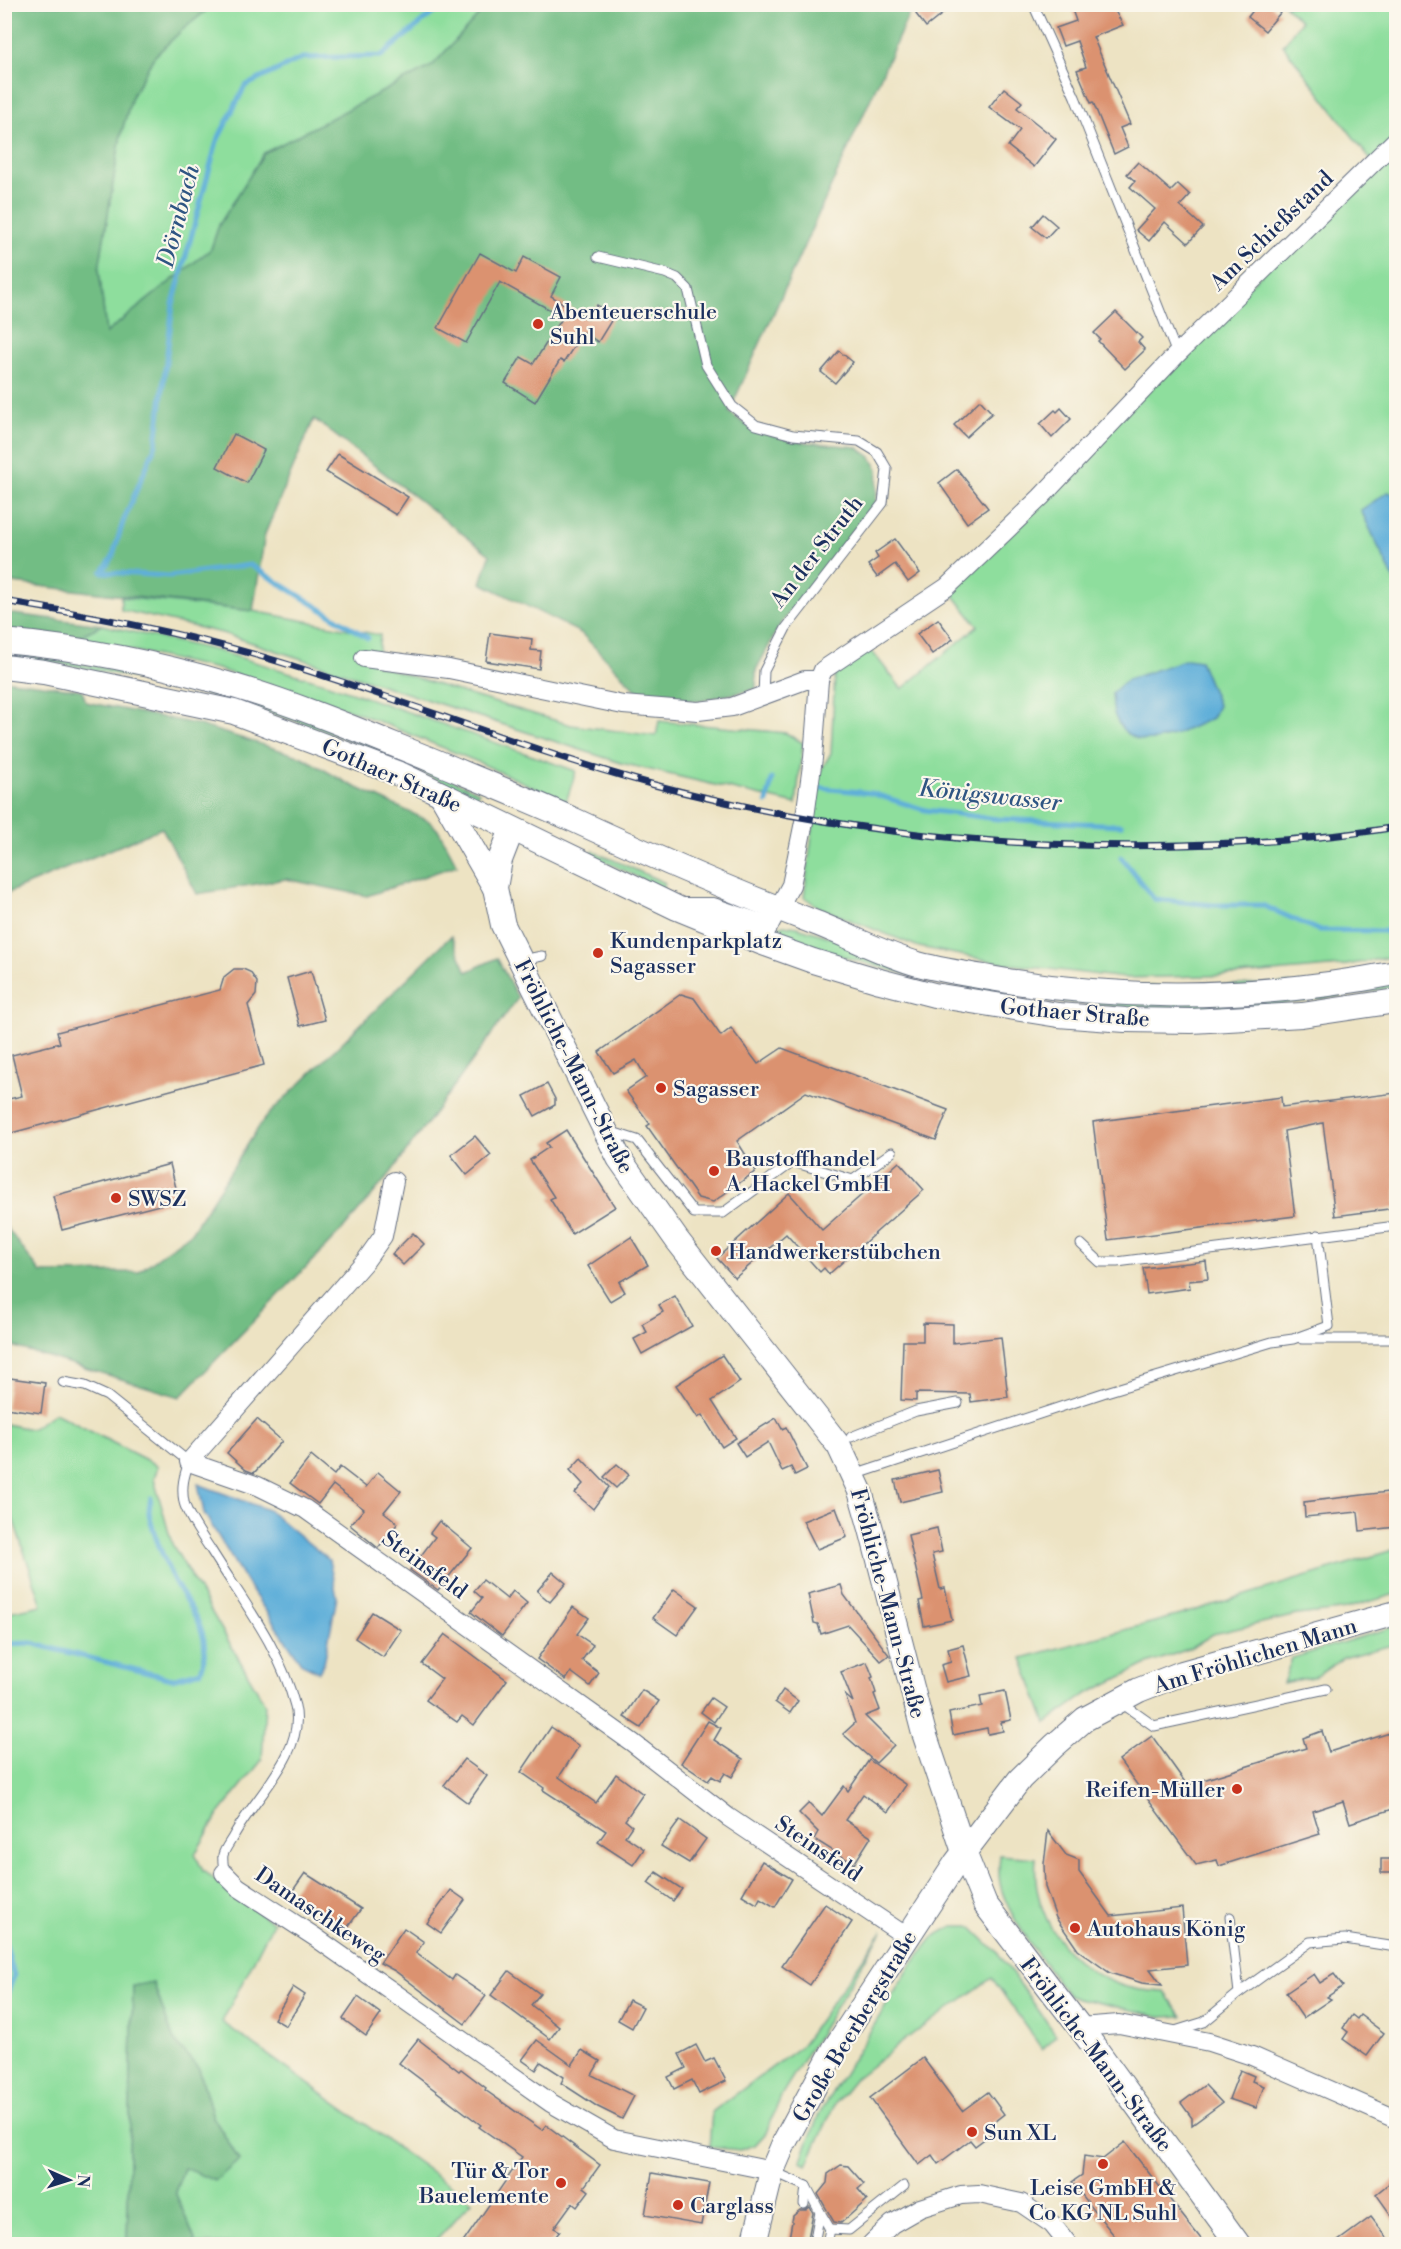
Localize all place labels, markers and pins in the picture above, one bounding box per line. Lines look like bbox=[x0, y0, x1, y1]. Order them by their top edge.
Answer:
place label: Abenteuerschule Suhl bbox=[549, 299, 717, 351]
marker: Abenteuerschule Suhl bbox=[531, 317, 545, 331]
place label: Kundenparkplatz Sagasser bbox=[610, 928, 782, 980]
marker: Kundenparkplatz Sagasser bbox=[591, 946, 605, 960]
place label: Sagasser bbox=[673, 1076, 759, 1103]
marker: Sagasser bbox=[654, 1081, 668, 1095]
place label: Baustoffhandel A. Hackel GmbH bbox=[725, 1146, 891, 1198]
marker: Baustoffhandel A. Hackel GmbH bbox=[707, 1164, 721, 1178]
place label: SWSZ bbox=[128, 1186, 186, 1213]
marker: SWSZ bbox=[109, 1191, 123, 1205]
place label: Handwerkerstübchen bbox=[728, 1239, 941, 1266]
marker: Handwerkerstübchen bbox=[709, 1244, 723, 1258]
place label: Reifen-Müller bbox=[1086, 1777, 1225, 1804]
marker: Reifen-Müller bbox=[1230, 1782, 1244, 1796]
place label: Autohaus König bbox=[1086, 1916, 1246, 1943]
marker: Autohaus König bbox=[1068, 1921, 1082, 1935]
place label: Sun XL bbox=[984, 2120, 1056, 2147]
marker: Sun XL bbox=[965, 2125, 979, 2139]
marker: Leise GmbH & Co KG NL Suhl bbox=[1096, 2157, 1110, 2171]
place label: Tür & Tor Bauelemente bbox=[418, 2158, 549, 2210]
place label: Leise GmbH & Co KG NL Suhl bbox=[1029, 2175, 1178, 2227]
marker: Tür & Tor Bauelemente bbox=[554, 2176, 568, 2190]
place label: Carglass bbox=[690, 2193, 774, 2220]
marker: Carglass bbox=[671, 2198, 685, 2212]

